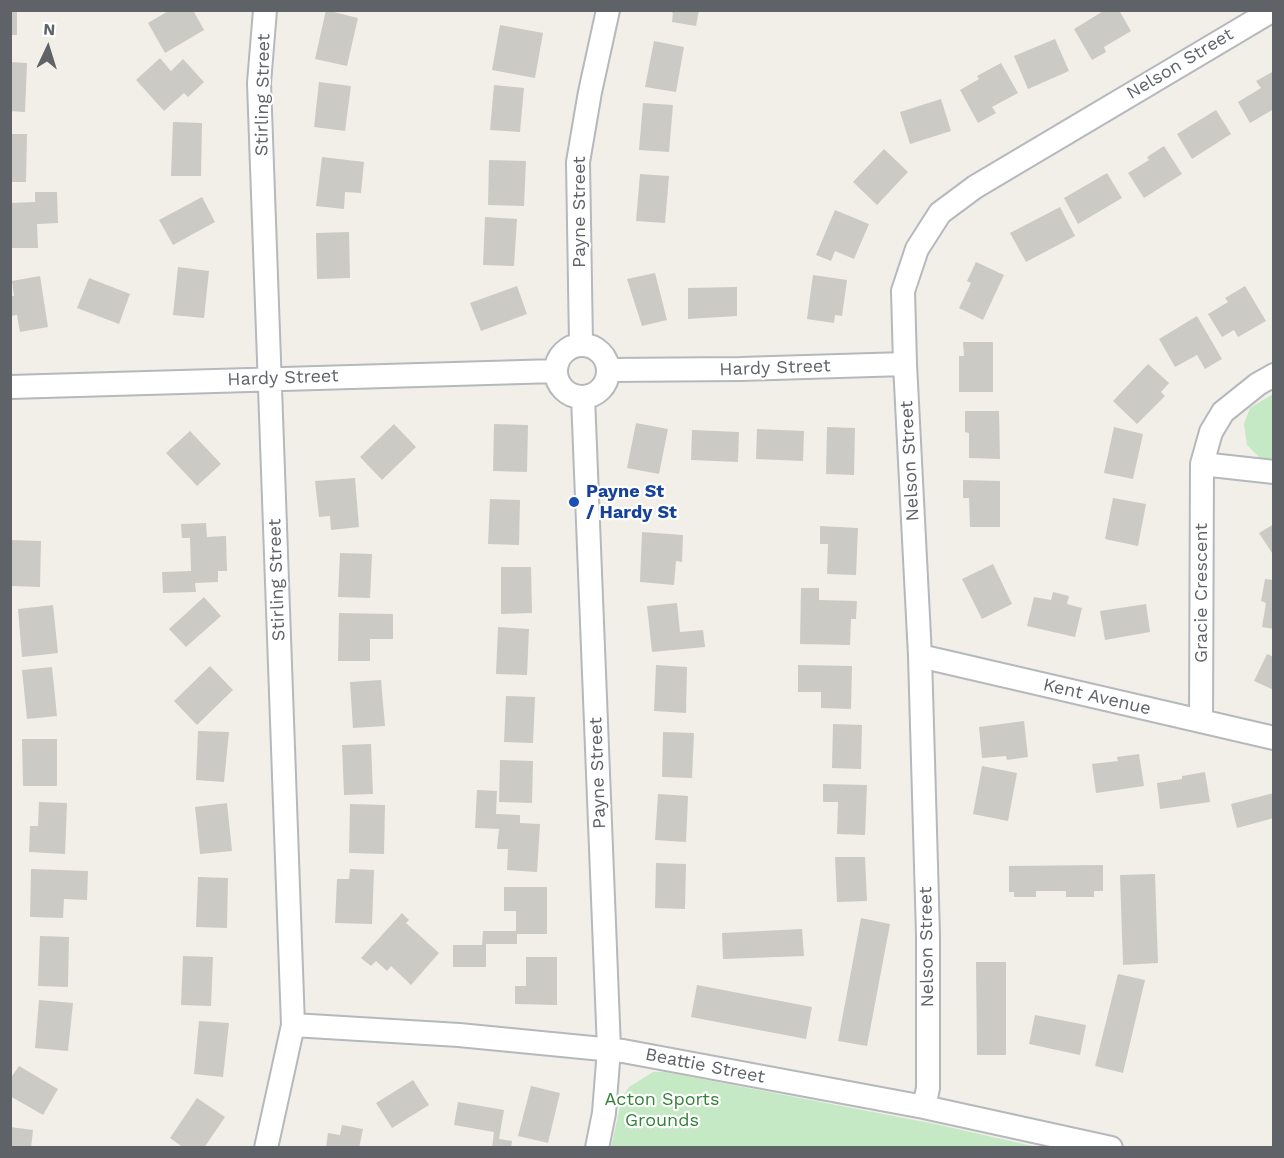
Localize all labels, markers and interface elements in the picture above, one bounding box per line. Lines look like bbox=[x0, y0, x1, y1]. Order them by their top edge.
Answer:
north arrow bbox=[18, 18, 78, 78]
text: N bbox=[43, 20, 56, 39]
street label: Nelson Street bbox=[1123, 24, 1237, 104]
street label: Stirling Street bbox=[251, 34, 275, 156]
street label: Payne Street bbox=[569, 156, 591, 268]
street label: Hardy Street bbox=[719, 355, 831, 381]
street label: Hardy Street bbox=[227, 365, 339, 391]
street label: Nelson Street bbox=[896, 400, 924, 522]
place label: Payne St / Hardy St bbox=[586, 481, 677, 524]
marker: Payne St / Hardy St bbox=[567, 495, 581, 509]
street label: Stirling Street bbox=[264, 518, 290, 642]
street label: Gracie Crescent bbox=[1191, 523, 1213, 663]
street label: Kent Avenue bbox=[1041, 674, 1153, 720]
street label: Payne Street bbox=[585, 717, 611, 829]
street label: Nelson Street bbox=[915, 886, 939, 1008]
street label: Beattie Street bbox=[643, 1044, 767, 1088]
park label: Acton Sports Grounds bbox=[605, 1089, 719, 1132]

